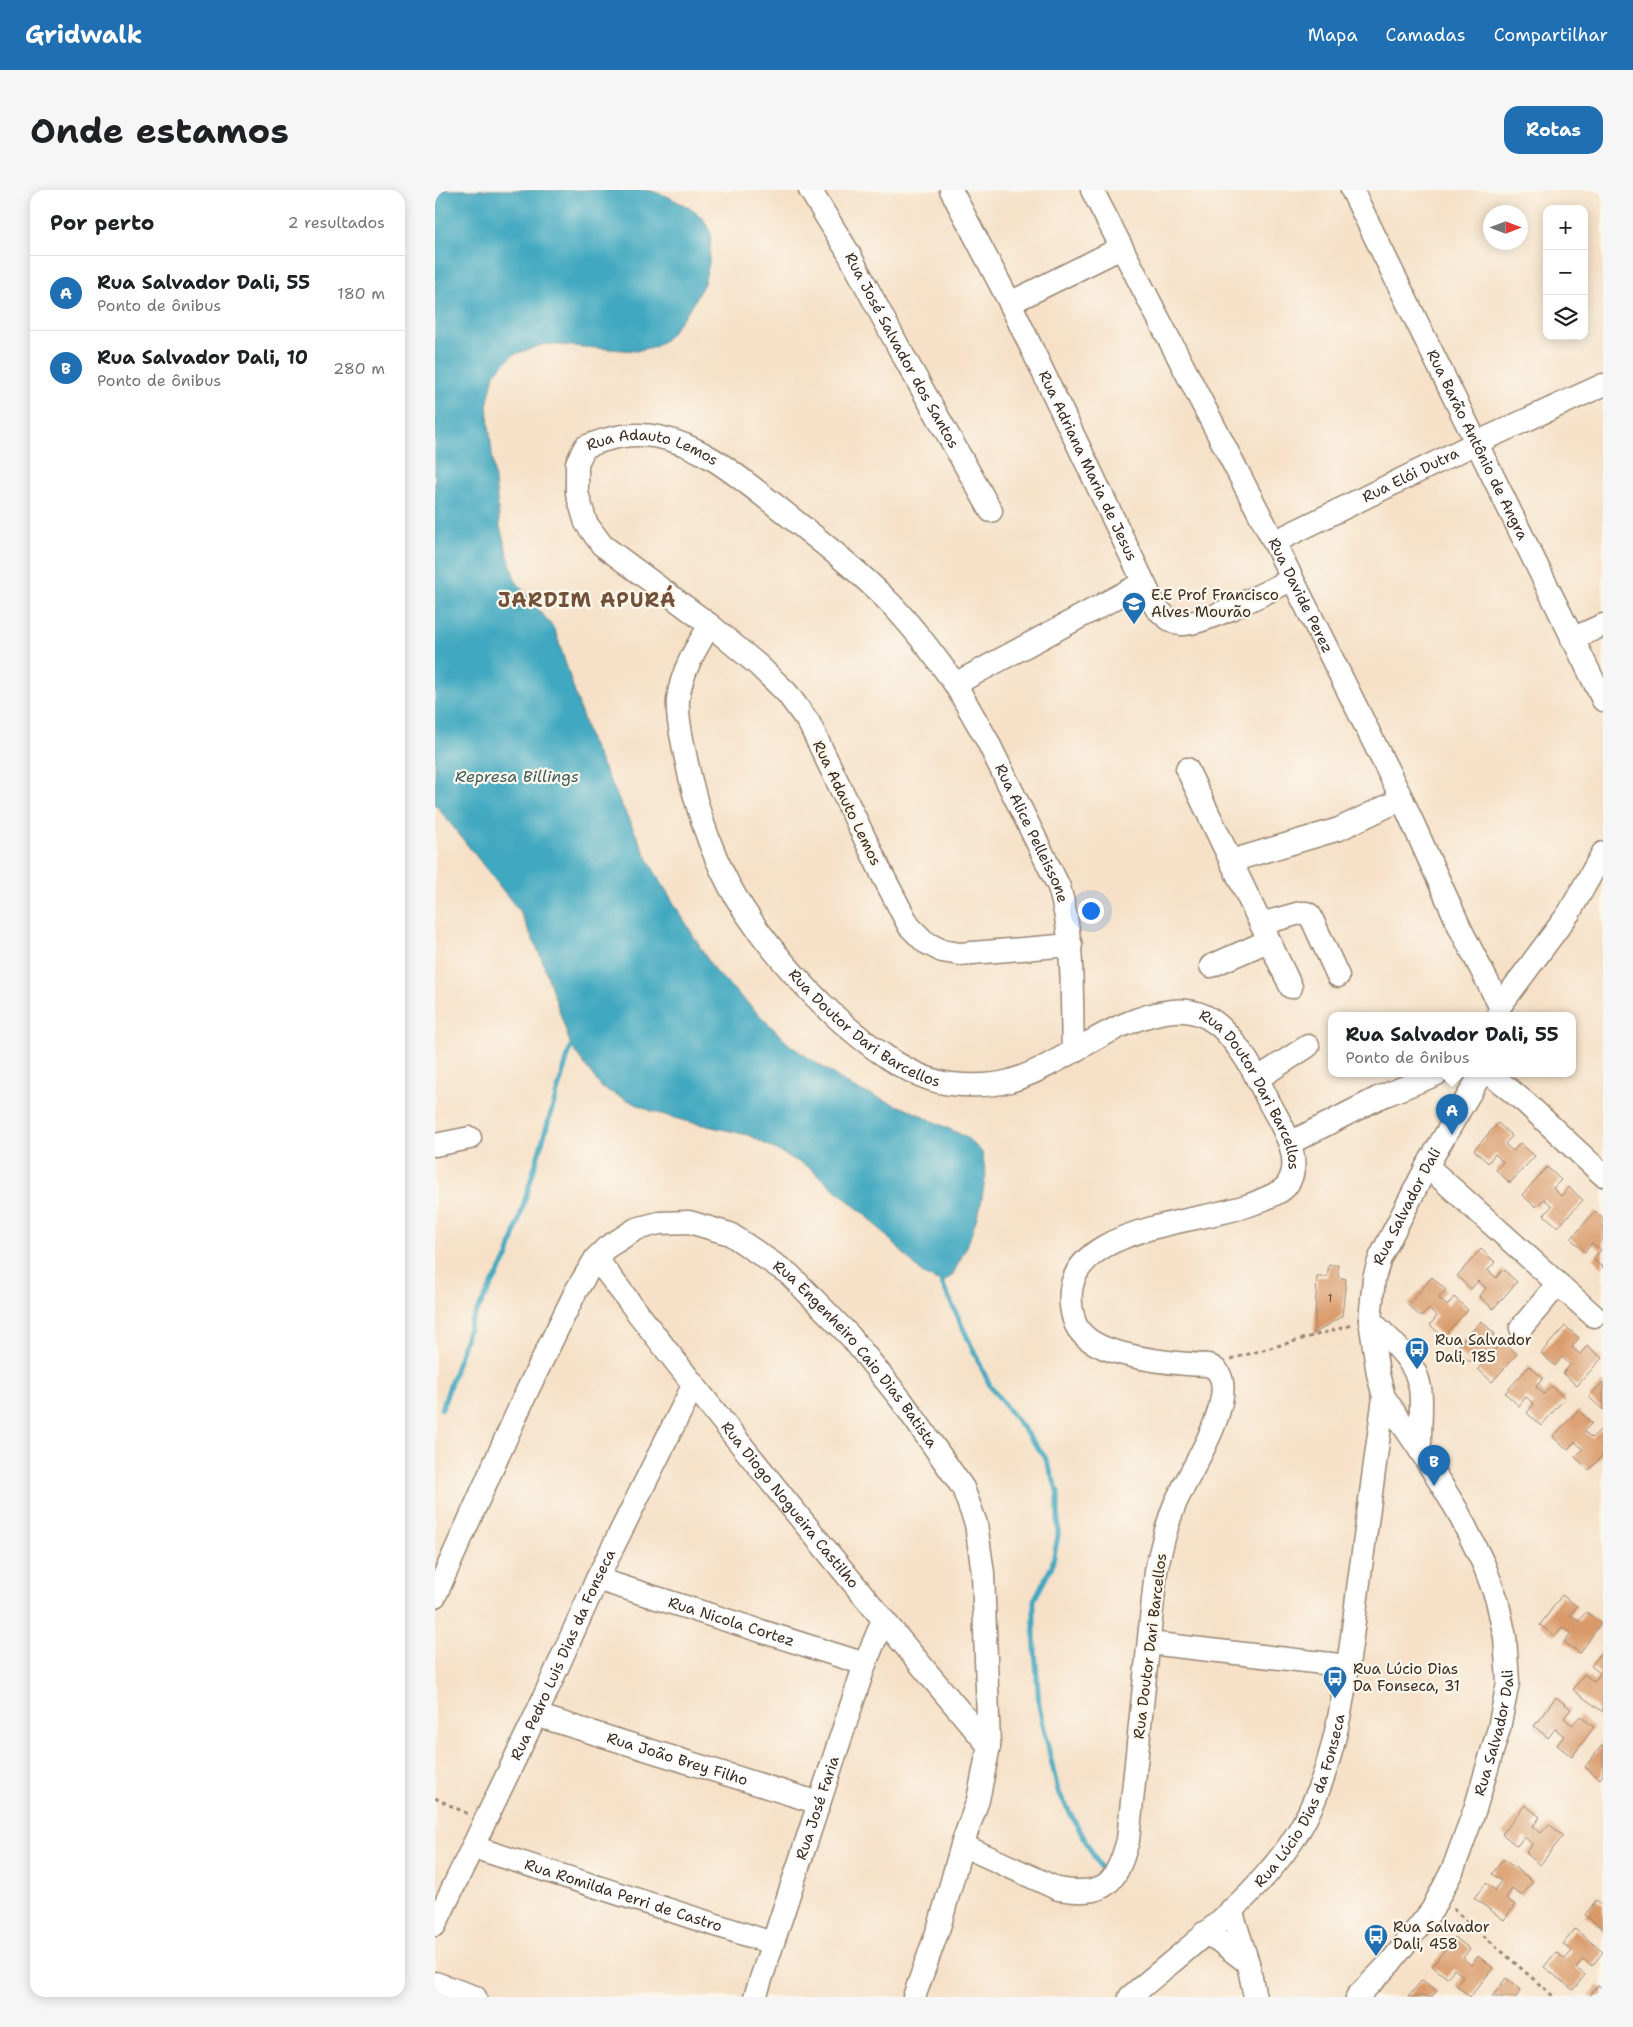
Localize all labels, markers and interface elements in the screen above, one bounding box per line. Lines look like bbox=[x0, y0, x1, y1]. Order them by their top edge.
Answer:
text: Gridwalk bbox=[25, 19, 142, 51]
text: Mapa bbox=[1308, 23, 1358, 47]
text: Camadas bbox=[1386, 23, 1466, 47]
text: Compartilhar bbox=[1494, 23, 1608, 47]
button: Rotas bbox=[1504, 106, 1603, 154]
text: Onde estamos bbox=[30, 107, 289, 154]
north arrow bbox=[1483, 205, 1528, 250]
map controls bbox=[1543, 205, 1588, 340]
button: + bbox=[1543, 205, 1588, 250]
text: Por perto bbox=[50, 209, 154, 237]
text: 2 resultados bbox=[287, 212, 385, 233]
street label: Rua José Salvador dos Santos bbox=[840, 249, 964, 452]
button: − bbox=[1543, 250, 1588, 295]
text: Rua Salvador Dali, 55 bbox=[97, 270, 310, 295]
text: A bbox=[60, 283, 72, 304]
text: 180 m bbox=[337, 283, 385, 304]
text: Ponto de ônibus bbox=[97, 295, 221, 316]
button: layers bbox=[1543, 295, 1588, 340]
text: Rua Salvador Dali, 10 bbox=[97, 345, 308, 370]
street label: Rua Barão Antônio de Angra bbox=[1422, 346, 1533, 544]
text: B bbox=[61, 358, 71, 379]
text: 280 m bbox=[333, 358, 385, 379]
street label: Rua Adriana Maria de Jesus bbox=[1034, 367, 1142, 564]
text: Ponto de ônibus bbox=[97, 370, 221, 391]
street label: Rua Adauto Lemos bbox=[583, 425, 722, 470]
street label: Rua Elói Dutra bbox=[1359, 443, 1463, 507]
street label: Rua Davide Perez bbox=[1264, 534, 1338, 656]
district label: JARDIM APURÁ bbox=[498, 585, 676, 613]
place label: E.E Prof Francisco Alves Mourão bbox=[1151, 585, 1279, 622]
school or university icon: E.E Prof Francisco Alves Mourão bbox=[1121, 591, 1147, 625]
street label: Rua Adauto Lemos bbox=[808, 737, 886, 869]
street label: Rua Alice Pelleissone bbox=[990, 760, 1073, 905]
water label: Represa Billings bbox=[455, 766, 579, 787]
your location bbox=[1078, 898, 1104, 924]
street label: Rua Doutor Dari Barcellos bbox=[784, 965, 942, 1092]
street label: Rua Doutor Dari Barcellos bbox=[1196, 1005, 1304, 1171]
popup bbox=[1328, 1012, 1576, 1077]
text: Rua Salvador Dali, 55 bbox=[1345, 1022, 1559, 1047]
text: Ponto de ônibus bbox=[1345, 1047, 1470, 1068]
pin: A bbox=[1436, 1094, 1468, 1135]
street label: Rua Salvador Dali bbox=[1368, 1144, 1446, 1267]
street label: Rua Engenheiro Caio Dias Batista bbox=[769, 1256, 942, 1452]
house number: 1 bbox=[1327, 1290, 1333, 1306]
place label: Rua Salvador Dali, 185 bbox=[1435, 1330, 1532, 1367]
bus stop icon: Rua Salvador Dali, 185 bbox=[1404, 1336, 1430, 1370]
street label: Rua Diogo Nogueira Castilho bbox=[716, 1418, 863, 1592]
pin: B bbox=[1418, 1445, 1450, 1486]
street label: Rua Pedro Luis Dias da Fonseca bbox=[506, 1545, 620, 1764]
street label: Rua Doutor Dari Barcellos bbox=[1129, 1552, 1171, 1740]
street label: Rua Nicola Cortez bbox=[666, 1592, 797, 1651]
place label: Rua Lúcio Dias Da Fonseca, 31 bbox=[1353, 1659, 1460, 1696]
bus stop icon: Rua Lúcio Dias Da Fonseca, 31 bbox=[1322, 1665, 1348, 1699]
street label: Rua Salvador Dali bbox=[1469, 1669, 1518, 1798]
street label: Rua Lúcio Dias da Fonseca bbox=[1250, 1711, 1350, 1892]
street label: Rua João Brey Filho bbox=[604, 1728, 750, 1790]
street label: Rua José Faria bbox=[791, 1753, 844, 1863]
street label: Rua Romilda Perri de Castro bbox=[522, 1854, 725, 1936]
place label: Rua Salvador Dali, 458 bbox=[1393, 1917, 1490, 1954]
bus stop icon: Rua Salvador Dali, 458 bbox=[1363, 1923, 1389, 1957]

